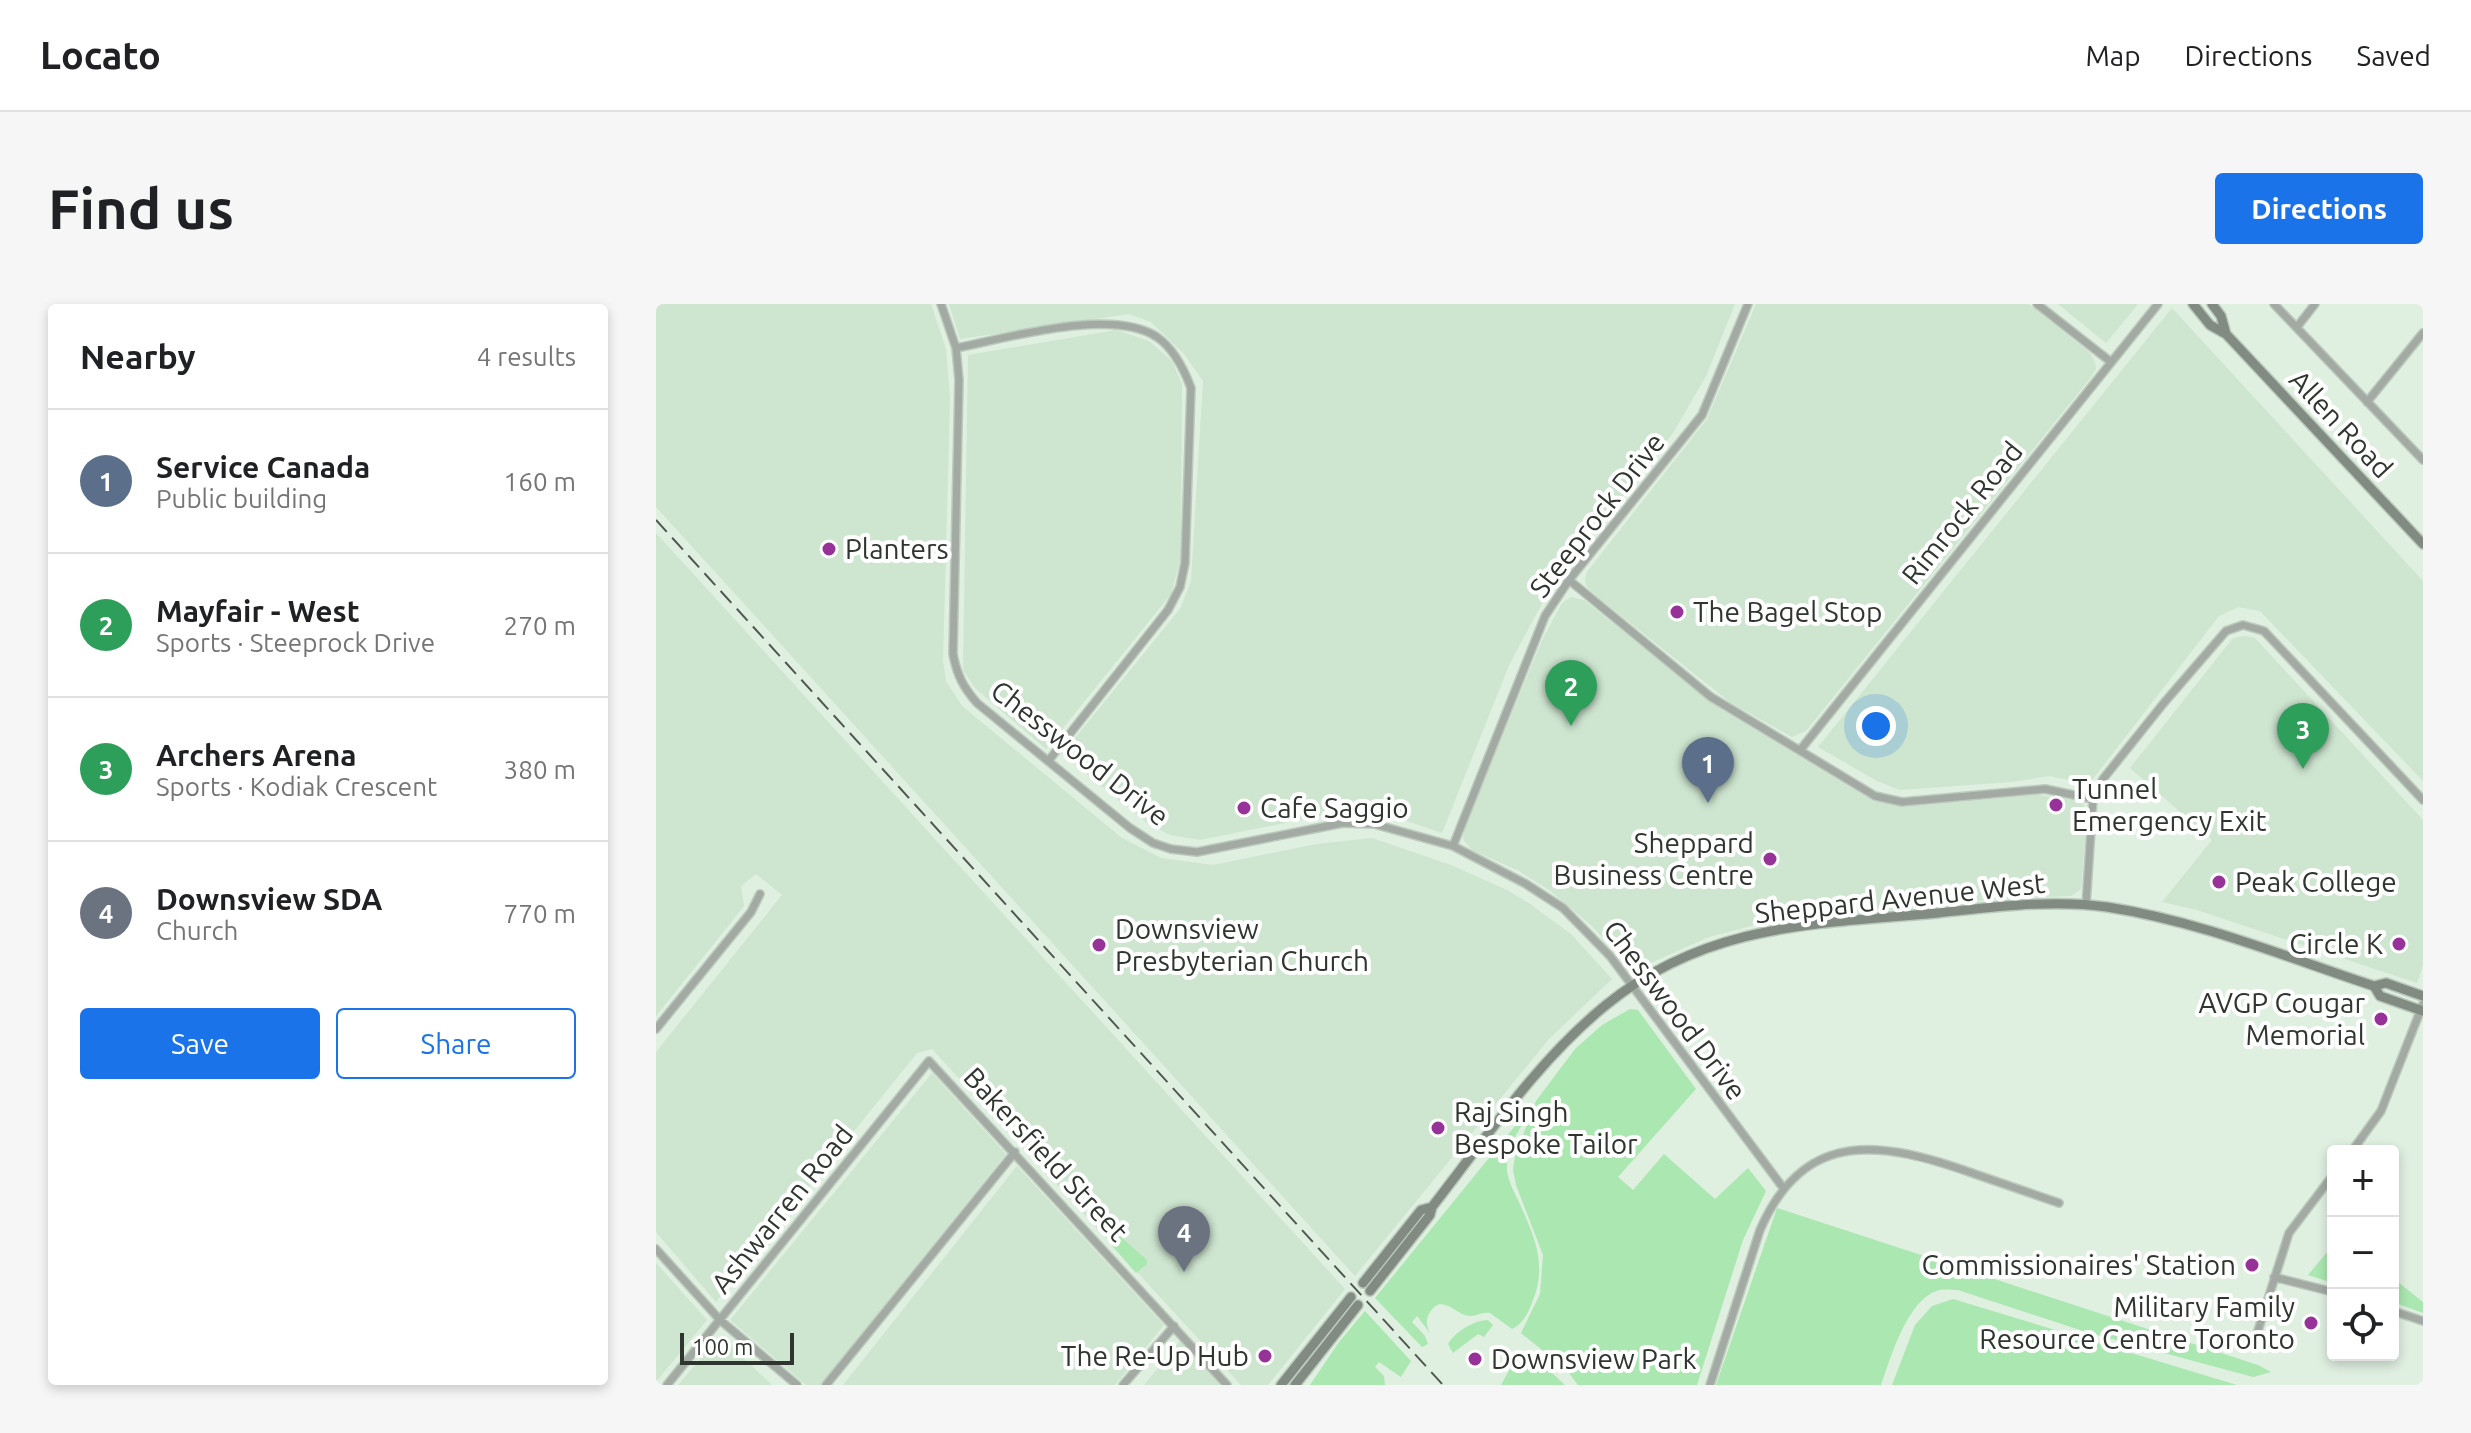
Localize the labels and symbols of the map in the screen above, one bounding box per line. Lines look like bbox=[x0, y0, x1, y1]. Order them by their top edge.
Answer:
street label: Allen Road bbox=[2284, 364, 2399, 484]
street label: Steeprock Drive bbox=[1523, 426, 1670, 603]
street label: Rimrock Road bbox=[1895, 436, 2028, 590]
place label: Planters bbox=[845, 533, 949, 564]
marker: Planters bbox=[820, 540, 838, 558]
place label: The Bagel Stop bbox=[1693, 596, 1882, 627]
marker: The Bagel Stop bbox=[1668, 603, 1686, 621]
pin: 2 bbox=[1545, 660, 1597, 726]
street label: Chesswood Drive bbox=[986, 674, 1175, 831]
pin: 3 bbox=[2277, 703, 2329, 769]
your location bbox=[1856, 706, 1896, 746]
pin: 1 bbox=[1682, 737, 1734, 803]
place label: Tunnel Emergency Exit bbox=[2072, 773, 2267, 836]
place label: Cafe Saggio bbox=[1260, 792, 1409, 823]
marker: Tunnel Emergency Exit bbox=[2047, 796, 2065, 814]
marker: Cafe Saggio bbox=[1235, 799, 1253, 817]
place label: Sheppard Business Centre bbox=[1553, 827, 1754, 890]
marker: Sheppard Business Centre bbox=[1761, 850, 1779, 868]
place label: Peak College bbox=[2235, 866, 2397, 897]
street label: Sheppard Avenue West bbox=[1753, 867, 2047, 928]
marker: Peak College bbox=[2210, 873, 2228, 891]
place label: Downsview Presbyterian Church bbox=[1115, 913, 1369, 976]
street label: Chesswood Drive bbox=[1598, 914, 1753, 1105]
place label: Circle K bbox=[2289, 928, 2383, 959]
marker: Circle K bbox=[2390, 935, 2408, 953]
marker: Downsview Presbyterian Church bbox=[1090, 936, 1108, 954]
place label: AVGP Cougar Memorial bbox=[2198, 987, 2365, 1050]
marker: AVGP Cougar Memorial bbox=[2372, 1010, 2390, 1028]
street label: Bakersfield Street bbox=[958, 1061, 1135, 1247]
place label: Raj Singh Bespoke Tailor bbox=[1454, 1096, 1638, 1159]
street label: Ashwarren Road bbox=[705, 1119, 859, 1299]
marker: Raj Singh Bespoke Tailor bbox=[1429, 1119, 1447, 1137]
pin: 4 bbox=[1158, 1206, 1210, 1272]
place label: Commissionaires' Station bbox=[1921, 1249, 2236, 1280]
marker: Commissionaires' Station bbox=[2243, 1256, 2261, 1274]
place label: Military Family Resource Centre Toronto bbox=[1979, 1291, 2295, 1354]
marker: Military Family Resource Centre Toronto bbox=[2302, 1314, 2320, 1332]
scale bar bbox=[680, 1329, 794, 1365]
place label: The Re-Up Hub bbox=[1061, 1340, 1249, 1371]
place label: Downsview Park bbox=[1491, 1343, 1697, 1374]
marker: The Re-Up Hub bbox=[1256, 1347, 1274, 1365]
marker: Downsview Park bbox=[1466, 1350, 1484, 1368]

